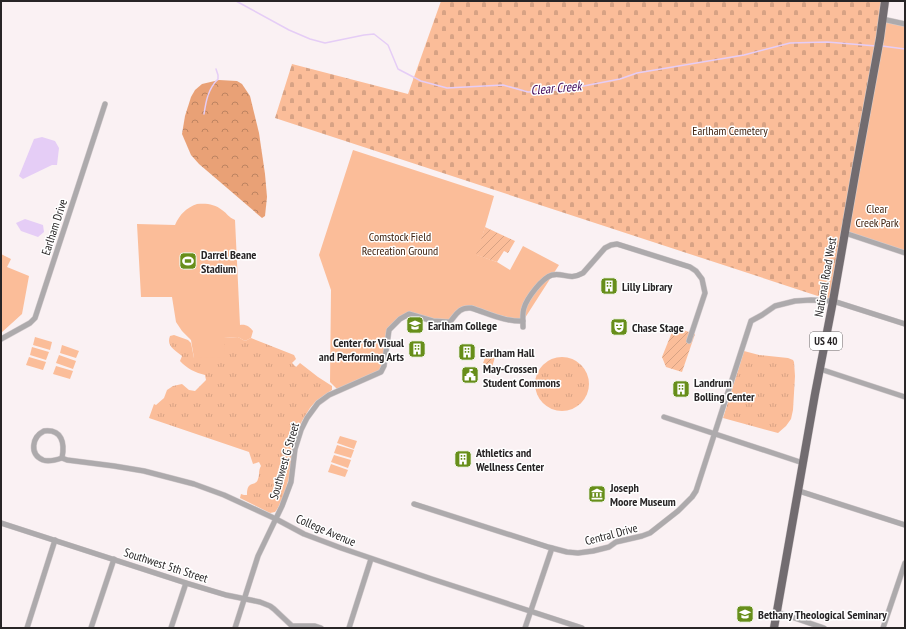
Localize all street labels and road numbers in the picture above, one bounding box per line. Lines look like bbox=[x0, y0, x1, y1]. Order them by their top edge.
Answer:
street label: Earlham Drive bbox=[38, 197, 70, 257]
street label: National Road West bbox=[811, 235, 839, 318]
road number: US 40 bbox=[810, 332, 842, 350]
street label: Southwest G Street bbox=[266, 420, 302, 501]
street label: College Avenue bbox=[294, 511, 358, 549]
street label: Central Drive bbox=[583, 520, 639, 548]
street label: Southwest 5th Street bbox=[122, 544, 210, 586]

